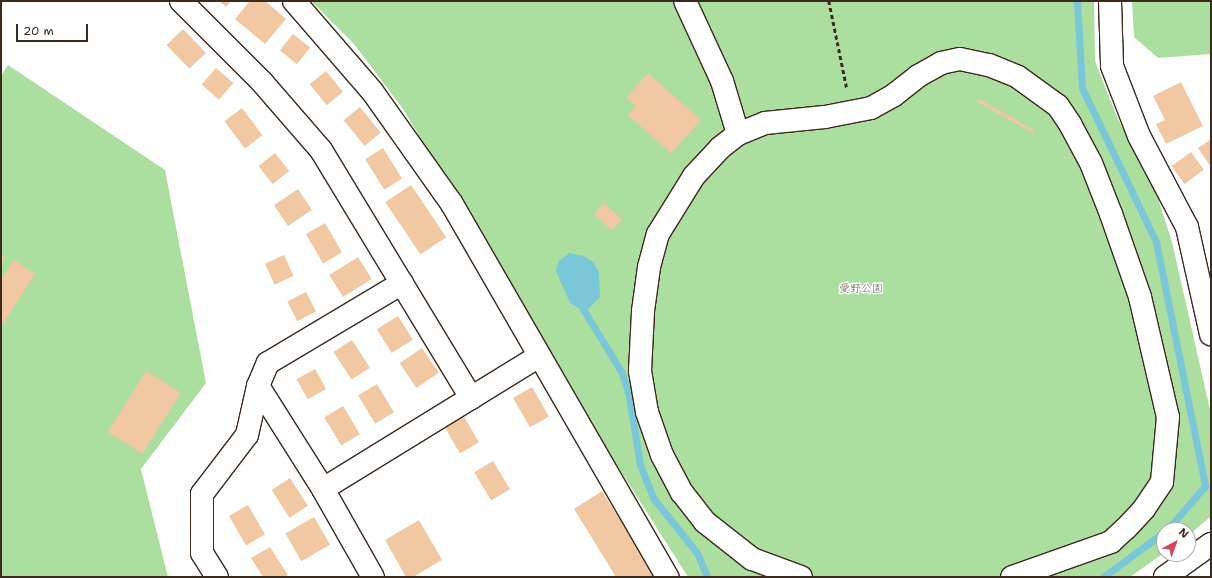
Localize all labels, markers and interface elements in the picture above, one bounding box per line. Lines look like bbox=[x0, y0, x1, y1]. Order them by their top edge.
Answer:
scale bar bbox=[18, 16, 90, 42]
text: 20 m bbox=[23, 23, 54, 39]
park label: 愛野公園 bbox=[839, 282, 883, 296]
north arrow bbox=[1156, 522, 1196, 562]
text: N bbox=[1175, 525, 1192, 542]

